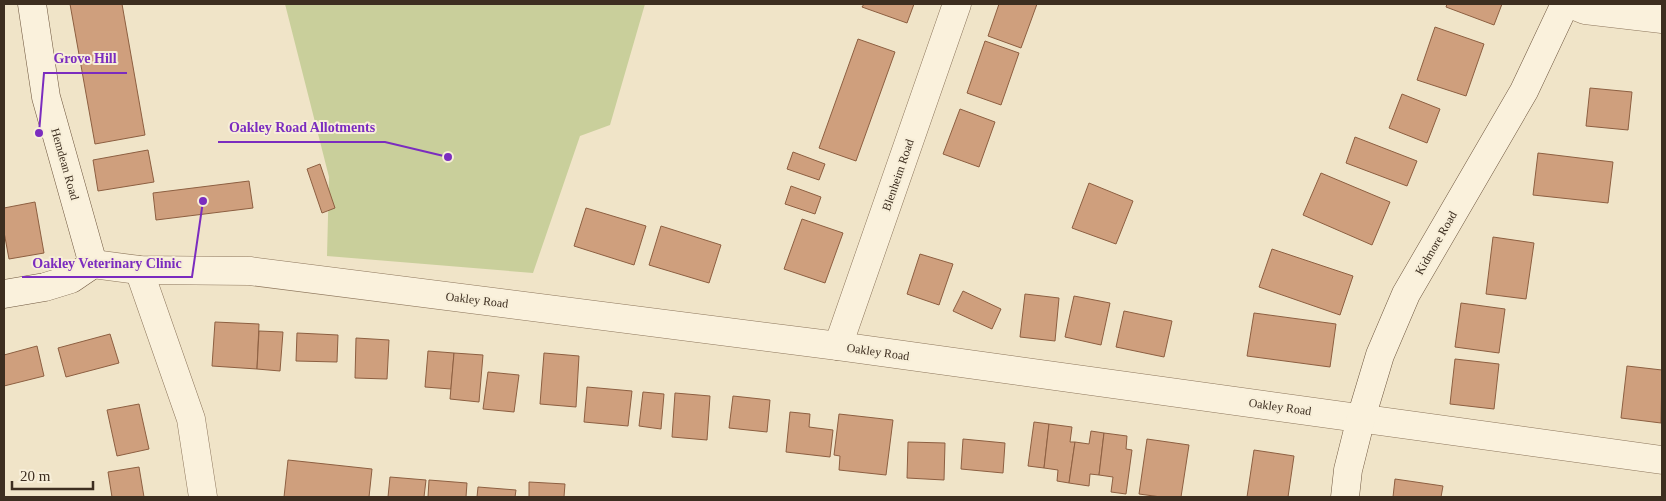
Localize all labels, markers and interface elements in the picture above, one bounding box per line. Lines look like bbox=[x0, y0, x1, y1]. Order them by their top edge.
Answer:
callout: Grove Hill bbox=[44, 44, 127, 73]
text: Grove Hill bbox=[53, 51, 117, 66]
callout: Oakley Road Allotments bbox=[218, 113, 385, 142]
text: Oakley Road Allotments bbox=[229, 120, 376, 135]
street label: Hemdean Road bbox=[48, 126, 82, 202]
street label: Blenheim Road bbox=[879, 137, 917, 213]
street label: Kidmore Road bbox=[1412, 209, 1460, 277]
callout: Oakley Veterinary Clinic bbox=[22, 248, 192, 277]
text: Oakley Veterinary Clinic bbox=[32, 256, 182, 271]
street label: Oakley Road bbox=[445, 289, 509, 311]
street label: Oakley Road bbox=[846, 341, 910, 363]
street label: Oakley Road bbox=[1248, 396, 1312, 418]
scale bar bbox=[12, 458, 94, 490]
text: 20 m bbox=[20, 468, 51, 484]

